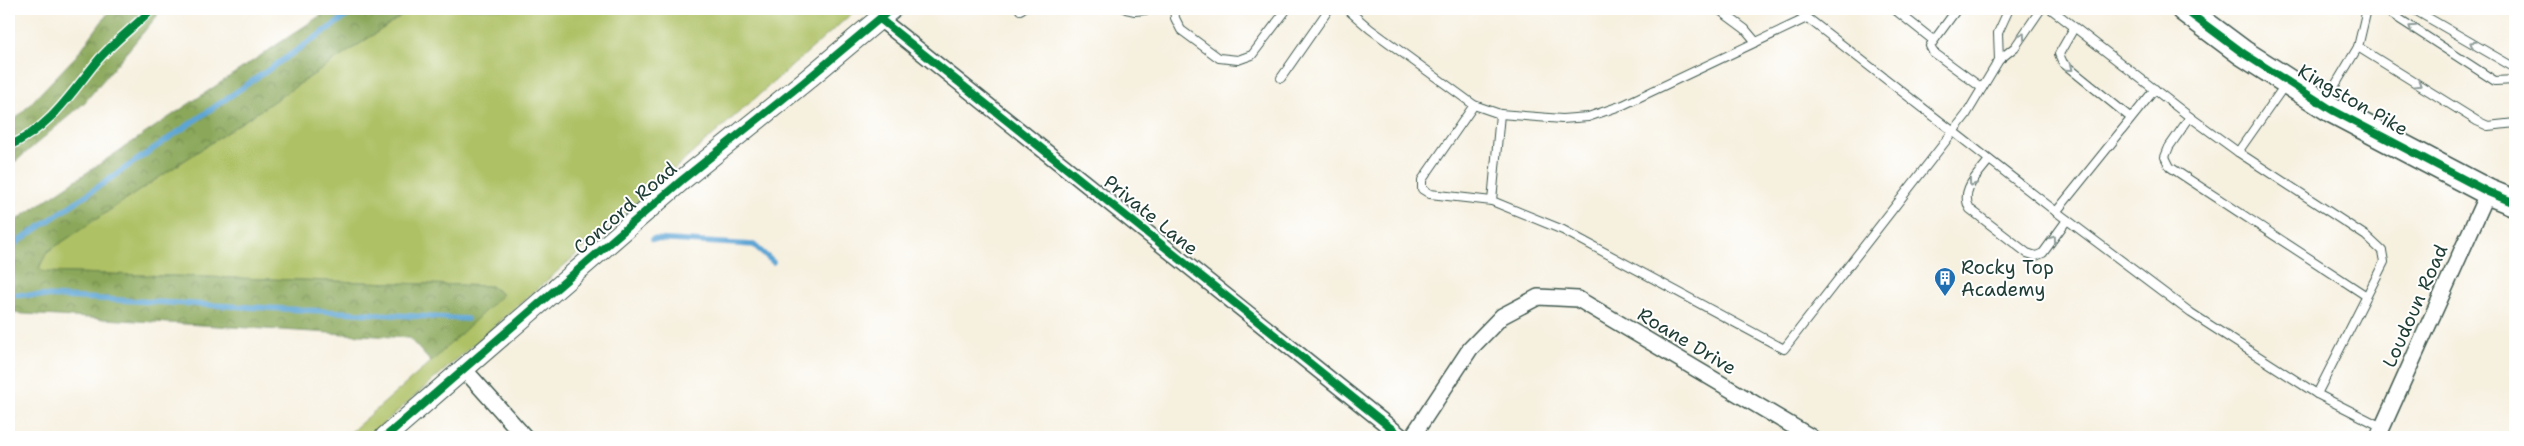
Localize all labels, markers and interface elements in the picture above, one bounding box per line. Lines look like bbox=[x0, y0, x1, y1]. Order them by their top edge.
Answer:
one-way arrow bbox=[2408, 24, 2417, 34]
one-way arrow bbox=[2016, 32, 2025, 42]
one-way arrow bbox=[2469, 40, 2478, 50]
street label: Kingston Pike bbox=[2293, 58, 2413, 142]
one-way arrow bbox=[2064, 63, 2073, 72]
one-way arrow bbox=[2412, 78, 2421, 87]
street label: Concord Road bbox=[568, 156, 682, 260]
street label: Private Lane bbox=[1098, 169, 1204, 261]
one-way arrow bbox=[1969, 177, 1978, 187]
one-way arrow bbox=[2047, 236, 2055, 245]
street label: Loudoun Road bbox=[2377, 240, 2453, 372]
place label: Rocky Top Academy bbox=[1961, 255, 2054, 302]
building icon: Rocky Top Academy bbox=[1933, 266, 1957, 297]
street label: Roane Drive bbox=[1633, 302, 1741, 380]

